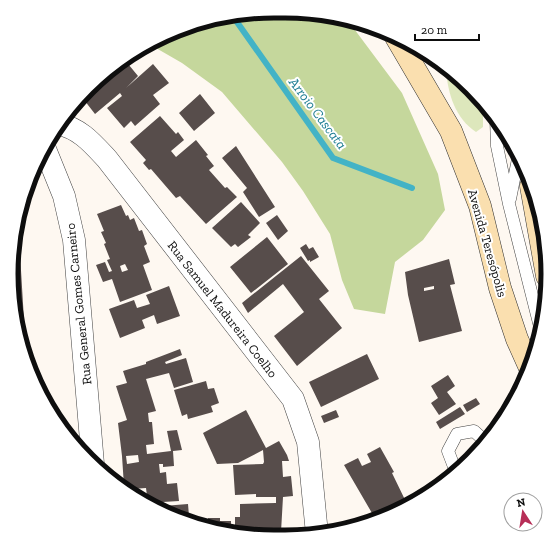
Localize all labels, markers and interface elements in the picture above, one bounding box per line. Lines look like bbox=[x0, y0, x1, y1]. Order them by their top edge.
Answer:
scale bar bbox=[415, 16, 479, 42]
text: 20 m bbox=[421, 23, 448, 37]
water label: Arroio Cascata bbox=[285, 73, 350, 152]
street label: Avenida Teresópolis bbox=[465, 188, 510, 299]
street label: Rua General Gomes Carneiro bbox=[63, 222, 94, 386]
street label: Rua Samuel Madureira Coelho bbox=[165, 238, 281, 381]
north arrow bbox=[503, 492, 543, 532]
text: N bbox=[516, 495, 527, 510]

